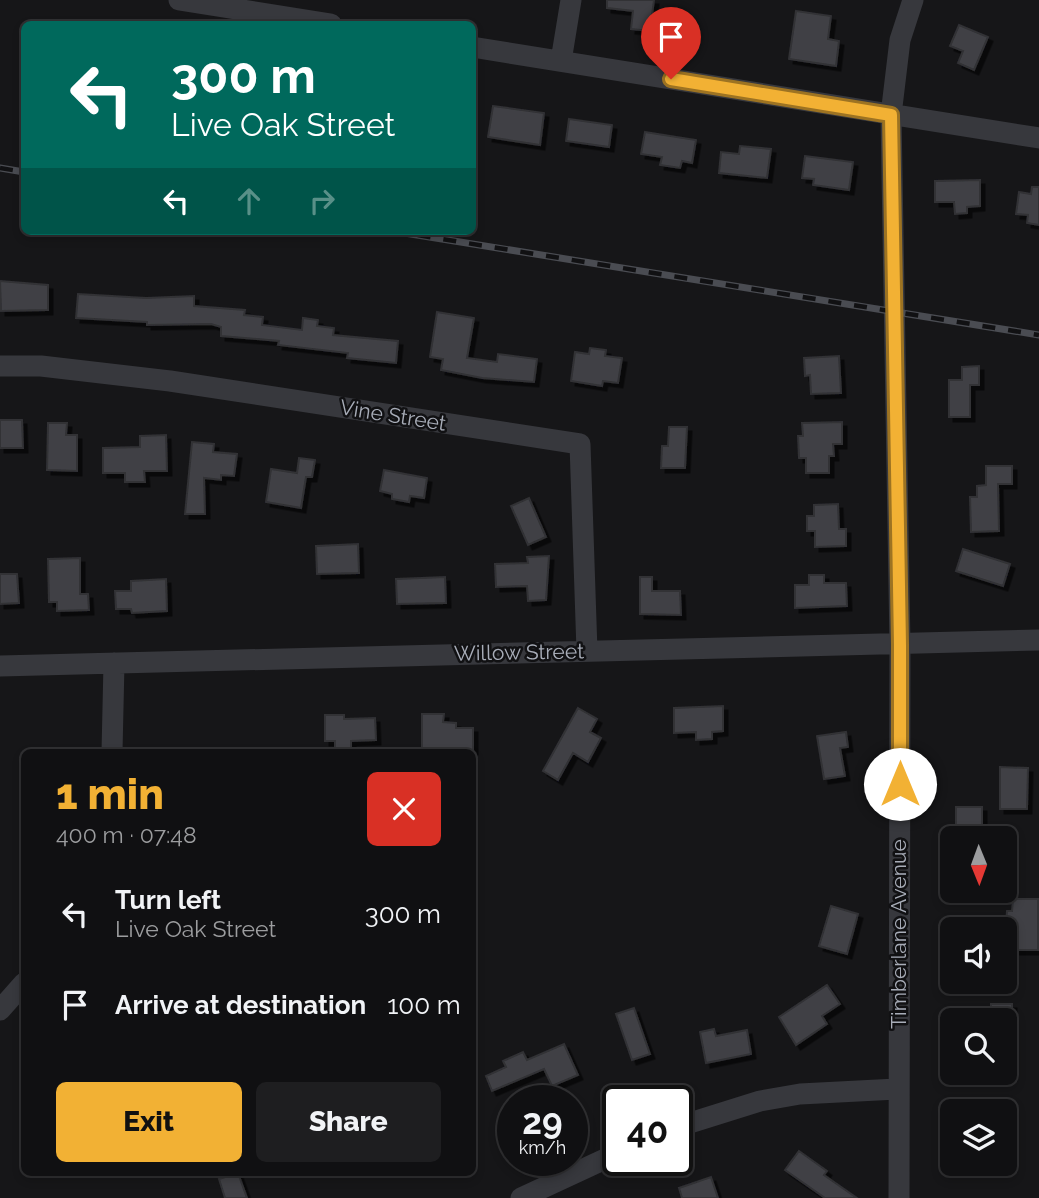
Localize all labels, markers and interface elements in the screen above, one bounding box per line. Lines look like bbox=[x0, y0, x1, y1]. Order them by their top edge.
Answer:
pin bbox=[641, 7, 701, 79]
icon: arrive bbox=[652, 18, 690, 56]
text: 300 m bbox=[171, 47, 316, 104]
icon: left bbox=[56, 49, 147, 140]
text: Live Oak Street bbox=[171, 106, 395, 143]
icon: left bbox=[157, 182, 195, 220]
icon: ahead bbox=[230, 182, 268, 220]
icon: right bbox=[303, 182, 341, 220]
street label: Vine Street bbox=[338, 394, 448, 436]
street label: Willow Street bbox=[454, 638, 584, 666]
position arrow bbox=[863, 747, 937, 821]
text: 1 min bbox=[56, 770, 164, 819]
button: close bbox=[367, 772, 441, 846]
text: 400 m · 07:48 bbox=[56, 821, 197, 848]
north arrow bbox=[940, 826, 1017, 903]
map controls bbox=[940, 826, 1017, 1176]
street label: Timberlane Avenue bbox=[886, 839, 911, 1029]
text: Turn left bbox=[115, 885, 221, 915]
icon: left bbox=[56, 895, 94, 933]
text: 300 m bbox=[365, 899, 441, 929]
text: Live Oak Street bbox=[115, 915, 276, 942]
button: sound bbox=[940, 917, 1017, 994]
icon: arrive bbox=[56, 986, 94, 1024]
text: Arrive at destination bbox=[115, 990, 366, 1020]
text: 100 m bbox=[387, 990, 461, 1020]
button: search bbox=[940, 1008, 1017, 1085]
button: Exit bbox=[56, 1082, 242, 1162]
button: Share bbox=[256, 1082, 441, 1162]
speed limit sign: 40 bbox=[602, 1085, 693, 1176]
button: layers bbox=[940, 1099, 1017, 1176]
text: 29 bbox=[522, 1101, 563, 1142]
text: km/h bbox=[519, 1137, 566, 1158]

